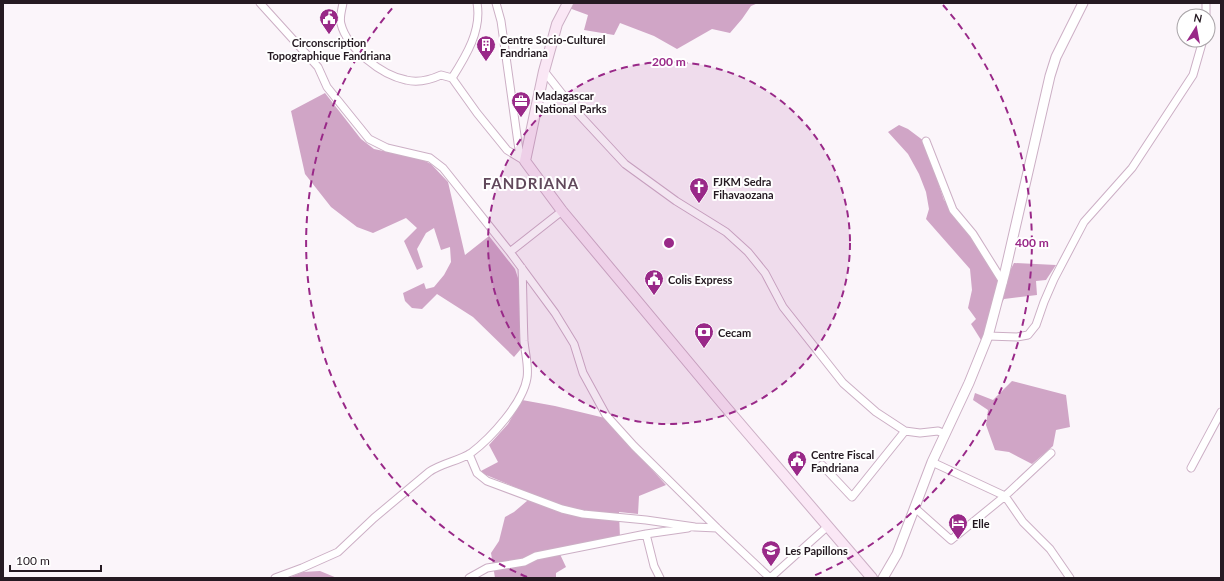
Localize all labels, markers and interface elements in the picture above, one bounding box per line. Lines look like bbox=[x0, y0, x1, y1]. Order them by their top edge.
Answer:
public building icon: Circonscription Topographique Fandriana bbox=[318, 7, 340, 35]
north arrow bbox=[1176, 8, 1216, 48]
text: N bbox=[1193, 11, 1203, 25]
place label: Centre Socio-Culturel Fandriana bbox=[500, 33, 606, 59]
building icon: Centre Socio-Culturel Fandriana bbox=[475, 34, 497, 62]
place label: Circonscription Topographique Fandriana bbox=[267, 36, 391, 62]
text: 200 m bbox=[652, 54, 686, 69]
place label: Madagascar National Parks bbox=[535, 89, 607, 115]
office icon: Madagascar National Parks bbox=[510, 90, 532, 118]
district label: FANDRIANA bbox=[483, 174, 579, 192]
place label: FJKM Sedra Fihavaozana bbox=[713, 175, 774, 201]
church icon: FJKM Sedra Fihavaozana bbox=[688, 176, 710, 204]
text: 400 m bbox=[1015, 235, 1049, 250]
centre of rings bbox=[662, 236, 676, 250]
public building icon: Colis Express bbox=[643, 268, 665, 296]
place label: Colis Express bbox=[668, 273, 732, 286]
bank icon: Cecam bbox=[693, 321, 715, 349]
place label: Cecam bbox=[718, 326, 751, 339]
place label: Centre Fiscal Fandriana bbox=[811, 448, 874, 474]
public building icon: Centre Fiscal Fandriana bbox=[786, 449, 808, 477]
hotel icon: Elle bbox=[947, 512, 969, 540]
place label: Elle bbox=[972, 517, 990, 530]
school or university icon: Les Papillons bbox=[760, 539, 782, 567]
place label: Les Papillons bbox=[785, 544, 848, 557]
scale bar bbox=[10, 547, 101, 573]
text: 100 m bbox=[16, 553, 50, 568]

